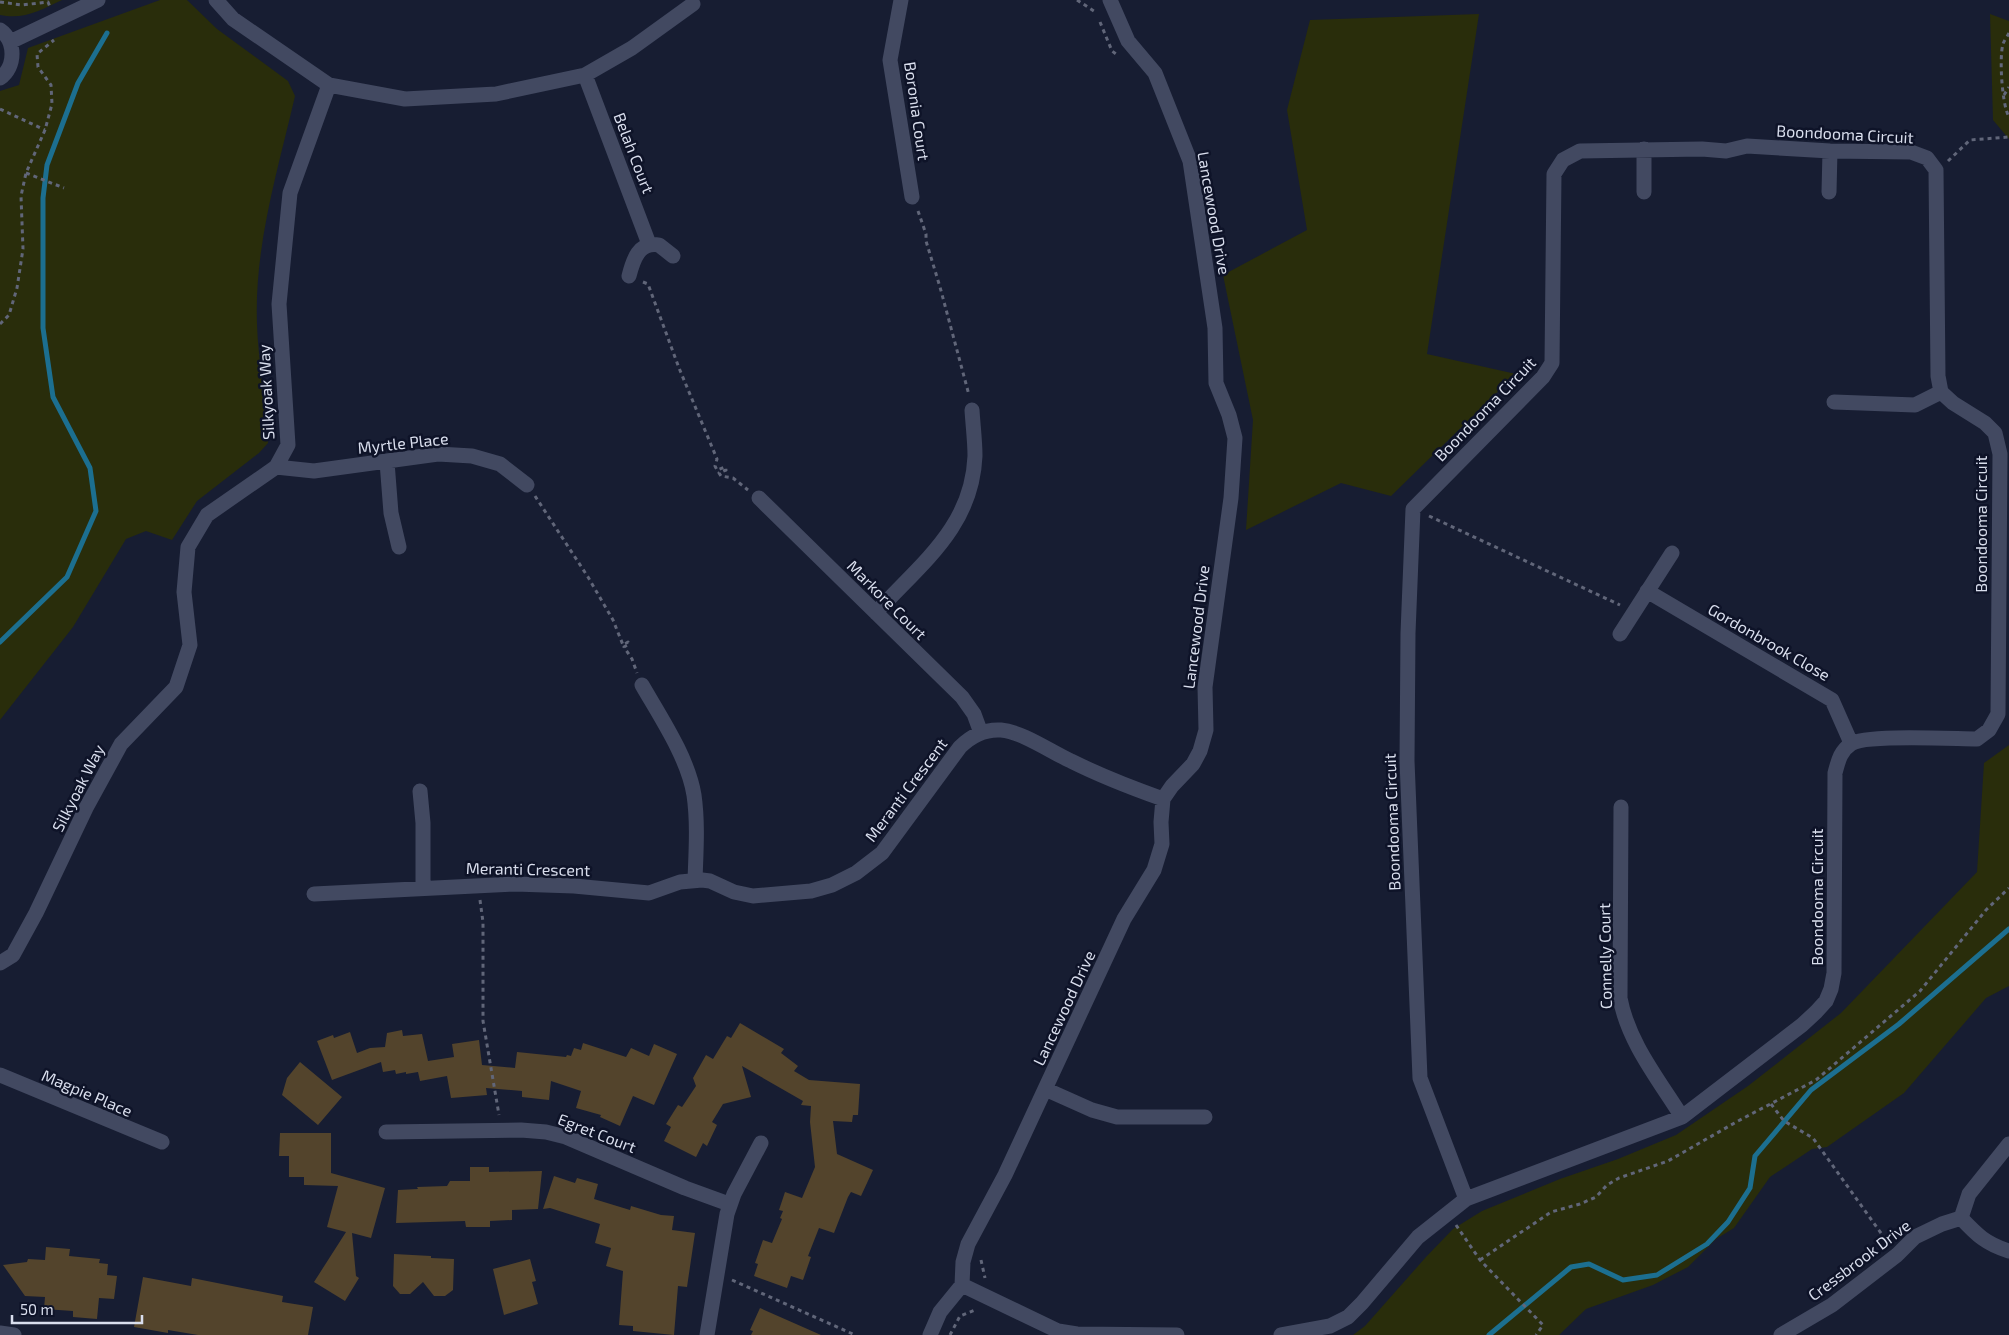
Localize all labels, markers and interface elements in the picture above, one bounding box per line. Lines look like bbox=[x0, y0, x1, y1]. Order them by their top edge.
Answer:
street label: Boronia Court bbox=[901, 60, 934, 162]
street label: Belah Court bbox=[610, 110, 659, 196]
street label: Boondooma Circuit bbox=[1776, 120, 1914, 147]
street label: Lancewood Drive bbox=[1194, 150, 1235, 276]
street label: Silkyoak Way bbox=[253, 343, 277, 440]
street label: Boondooma Circuit bbox=[1430, 353, 1539, 465]
street label: Myrtle Place bbox=[357, 428, 449, 457]
street label: Boondooma Circuit bbox=[1971, 455, 1990, 593]
street label: Markore Court bbox=[844, 556, 931, 643]
street label: Lancewood Drive bbox=[1178, 564, 1213, 690]
street label: Gordonbrook Close bbox=[1705, 599, 1834, 684]
street label: Meranti Crescent bbox=[861, 734, 951, 845]
street label: Silkyoak Way bbox=[47, 740, 108, 835]
street label: Boondooma Circuit bbox=[1380, 753, 1403, 891]
street label: Boondooma Circuit bbox=[1807, 828, 1826, 966]
street label: Meranti Crescent bbox=[466, 858, 590, 879]
street label: Connelly Court bbox=[1594, 903, 1615, 1009]
street label: Lancewood Drive bbox=[1029, 947, 1098, 1068]
street label: Magpie Place bbox=[39, 1065, 135, 1120]
street label: Egret Court bbox=[555, 1109, 639, 1156]
street label: Cressbrook Drive bbox=[1804, 1215, 1914, 1304]
scale bar bbox=[12, 1292, 142, 1324]
text: 50 m bbox=[20, 1300, 54, 1318]

